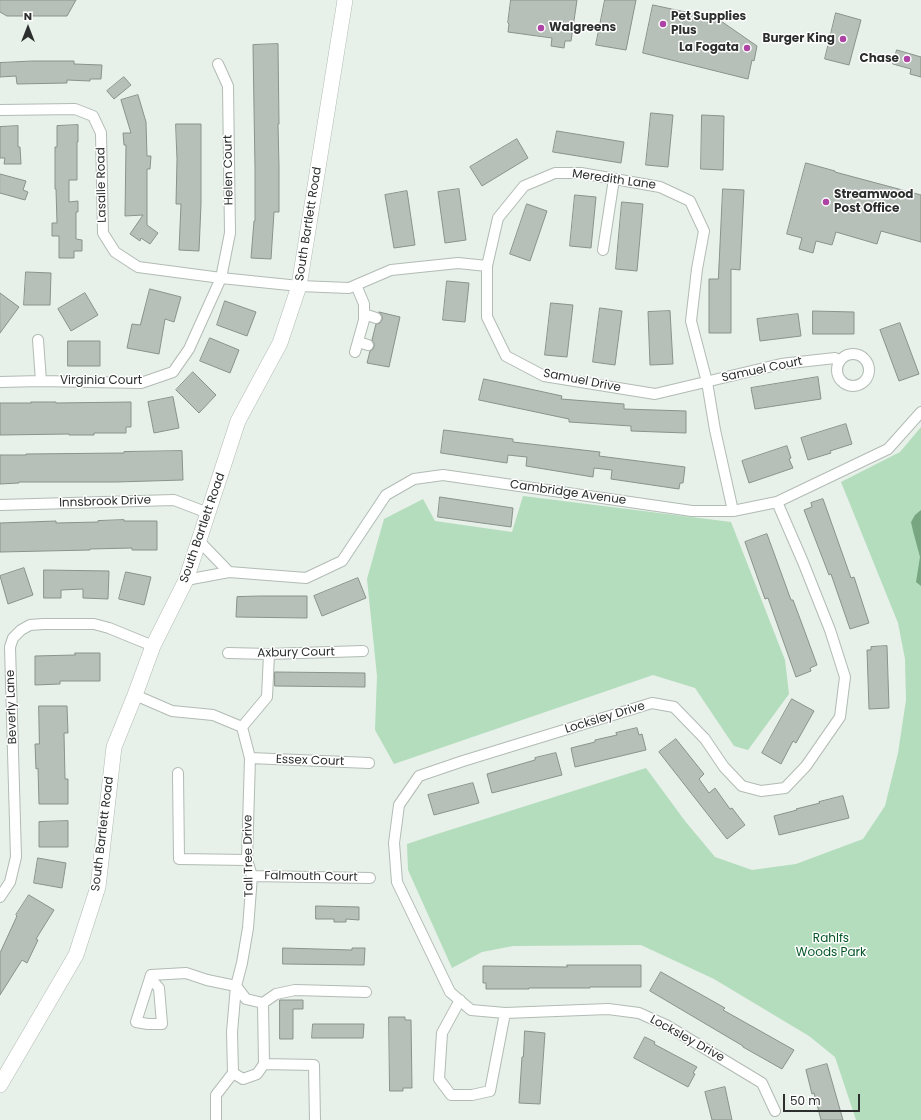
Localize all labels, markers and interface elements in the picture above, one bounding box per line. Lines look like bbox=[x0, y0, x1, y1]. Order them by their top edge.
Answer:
north arrow bbox=[8, 8, 48, 48]
text: N bbox=[24, 8, 32, 24]
place label: Pet Supplies Plus bbox=[671, 10, 746, 38]
marker: Pet Supplies Plus bbox=[658, 19, 668, 29]
place label: Walgreens bbox=[549, 21, 616, 35]
marker: Walgreens bbox=[536, 23, 546, 33]
place label: Burger King bbox=[763, 32, 835, 46]
marker: Burger King bbox=[838, 34, 848, 44]
place label: La Fogata bbox=[679, 41, 739, 55]
marker: La Fogata bbox=[742, 43, 752, 53]
place label: Chase bbox=[860, 52, 899, 66]
marker: Chase bbox=[902, 54, 912, 64]
street label: Helen Court bbox=[221, 135, 237, 205]
street label: Lasalle Road bbox=[94, 147, 110, 223]
street label: South Bartlett Road bbox=[293, 166, 325, 282]
street label: Meredith Lane bbox=[571, 167, 657, 193]
place label: Streamwood Post Office bbox=[834, 188, 913, 216]
marker: Streamwood Post Office bbox=[821, 197, 831, 207]
street label: Samuel Court bbox=[720, 354, 804, 386]
street label: Samuel Drive bbox=[542, 366, 622, 396]
street label: Virginia Court bbox=[60, 374, 142, 388]
street label: South Bartlett Road bbox=[177, 471, 229, 585]
street label: Cambridge Avenue bbox=[509, 478, 627, 508]
street label: Innsbrook Drive bbox=[59, 493, 151, 511]
street label: Axbury Court bbox=[257, 645, 335, 661]
street label: Beverly Lane bbox=[3, 669, 21, 745]
street label: Locksley Drive bbox=[563, 699, 647, 737]
street label: Essex Court bbox=[275, 753, 345, 769]
street label: South Bartlett Road bbox=[89, 776, 117, 892]
street label: Tall Tree Drive bbox=[241, 814, 257, 898]
street label: Falmouth Court bbox=[264, 869, 358, 885]
park label: Rahlfs Woods Park bbox=[796, 932, 866, 960]
street label: Locksley Drive bbox=[647, 1013, 727, 1065]
scale bar bbox=[785, 1086, 862, 1112]
text: 50 m bbox=[790, 1092, 821, 1109]

